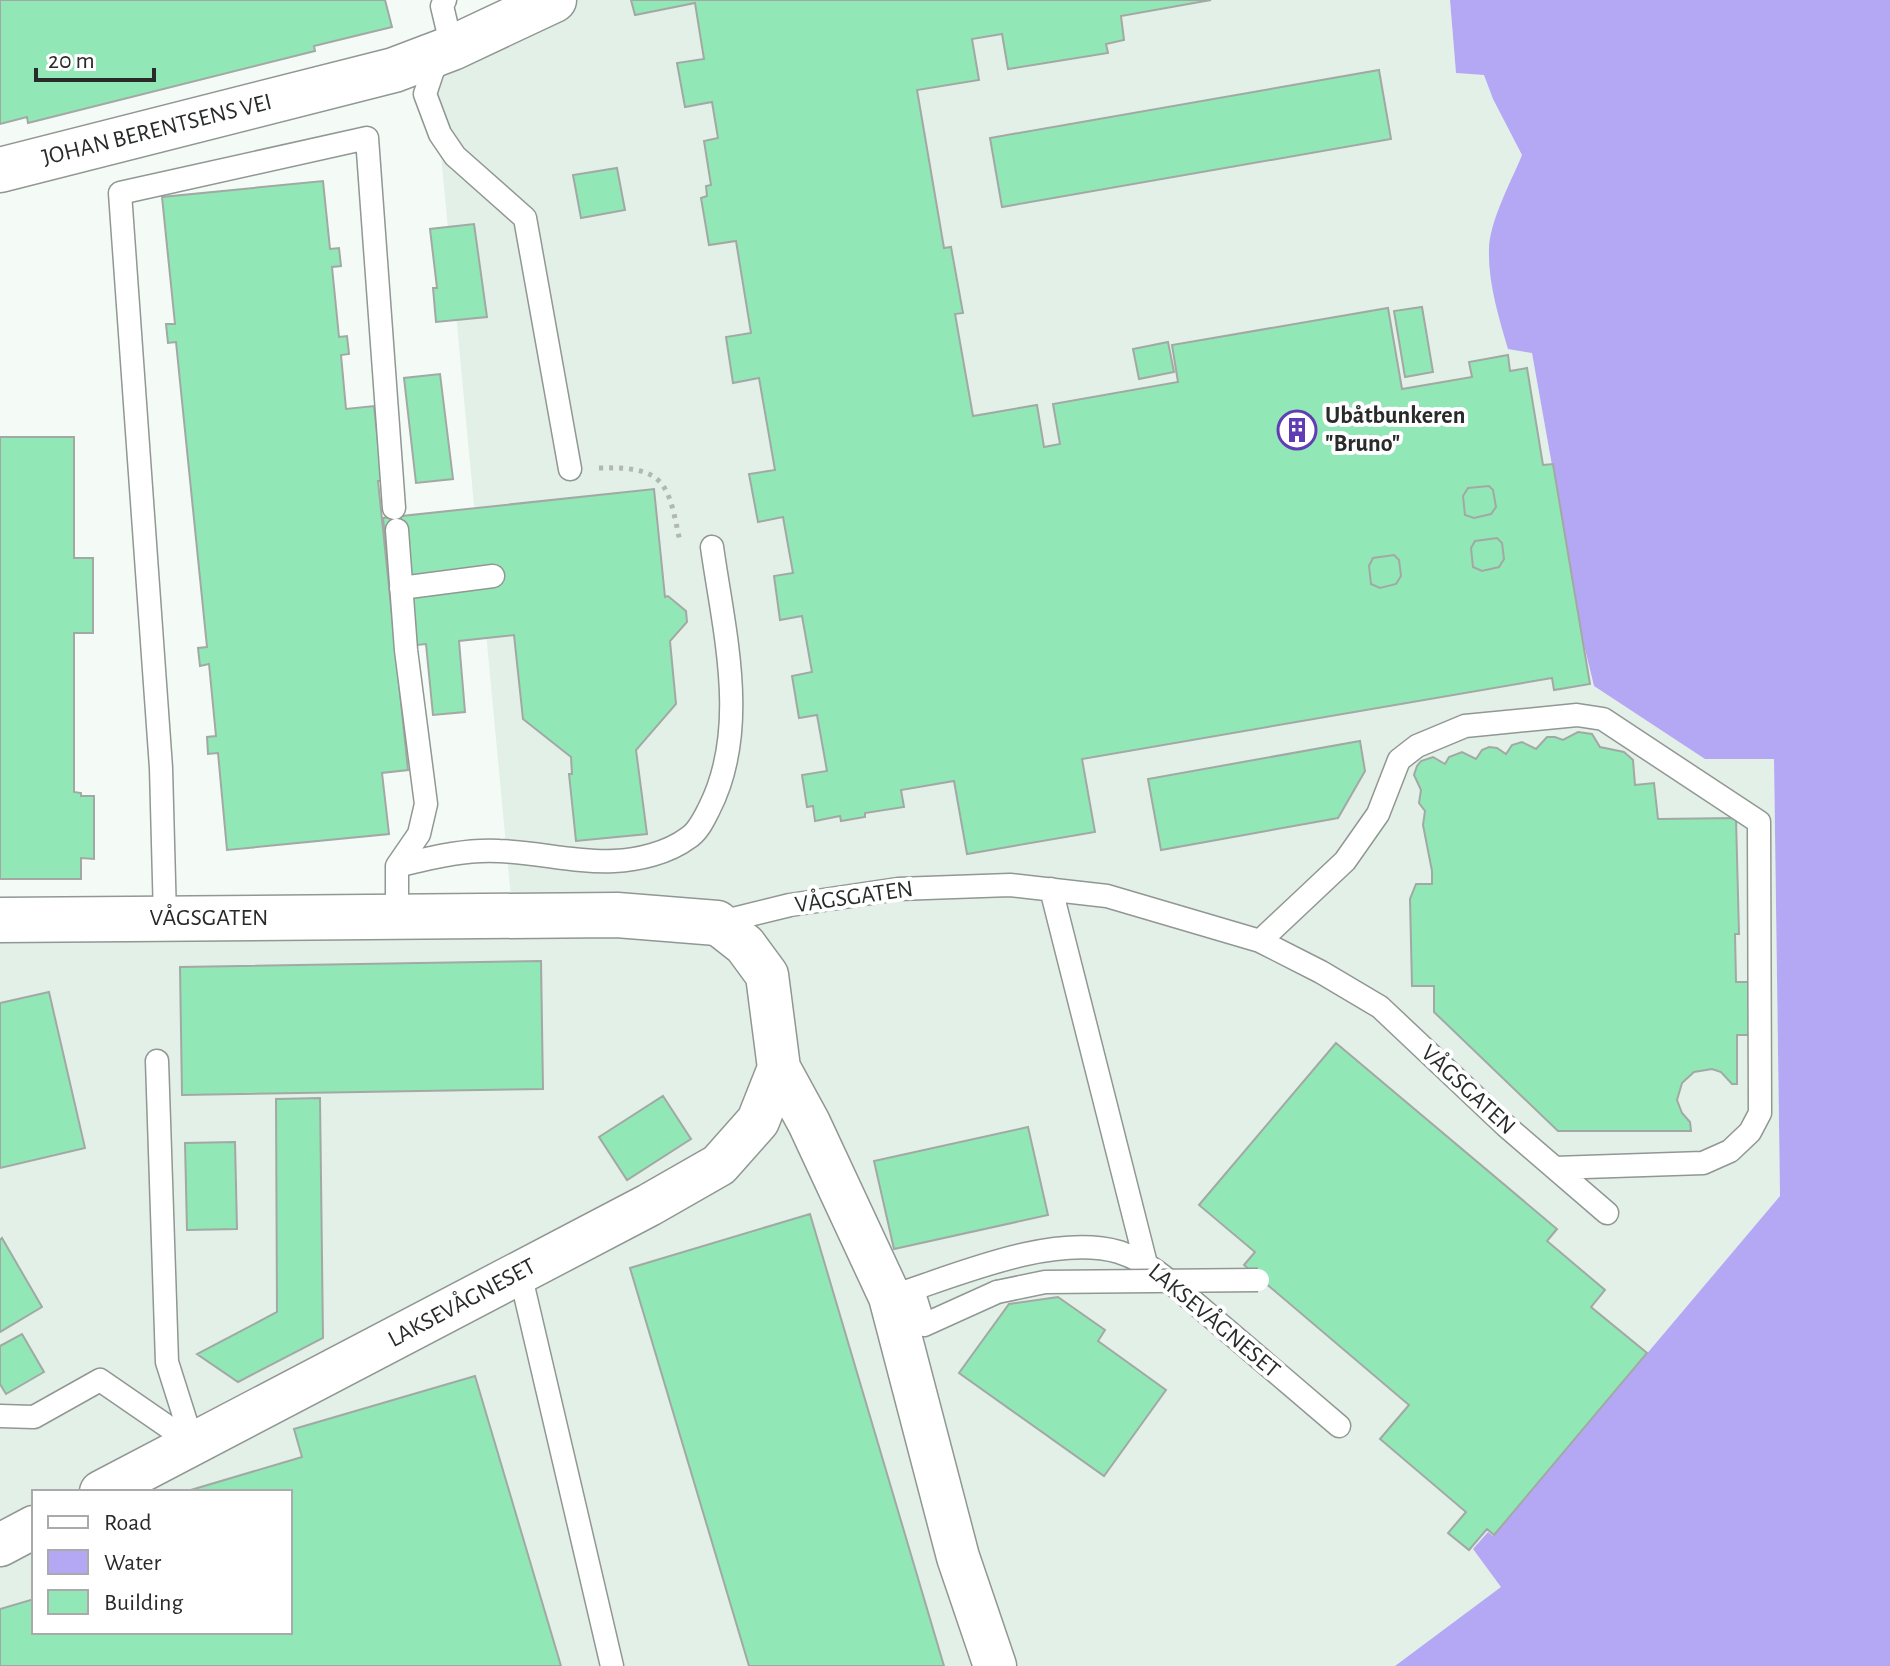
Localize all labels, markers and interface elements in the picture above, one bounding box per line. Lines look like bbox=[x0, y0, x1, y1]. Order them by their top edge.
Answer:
scale bar bbox=[36, 32, 154, 82]
text: 20 m bbox=[48, 49, 95, 73]
street label: JOHAN BERENTSENS VEI bbox=[40, 90, 274, 170]
place label: Ubåtbunkeren "Bruno" bbox=[1325, 404, 1465, 456]
building icon: Ubåtbunkeren "Bruno" bbox=[1276, 409, 1318, 451]
street label: VÅGSGATEN bbox=[793, 875, 915, 917]
street label: VÅGSGATEN bbox=[150, 904, 268, 930]
street label: VÅGSGATEN bbox=[1416, 1039, 1521, 1139]
street label: LAKSEVÅGNESET bbox=[383, 1252, 540, 1352]
street label: LAKSEVÅGNESET bbox=[1144, 1258, 1286, 1383]
legend bbox=[32, 1490, 292, 1634]
text: Road bbox=[104, 1511, 152, 1535]
text: Water bbox=[104, 1551, 162, 1575]
text: Building bbox=[104, 1591, 183, 1615]

